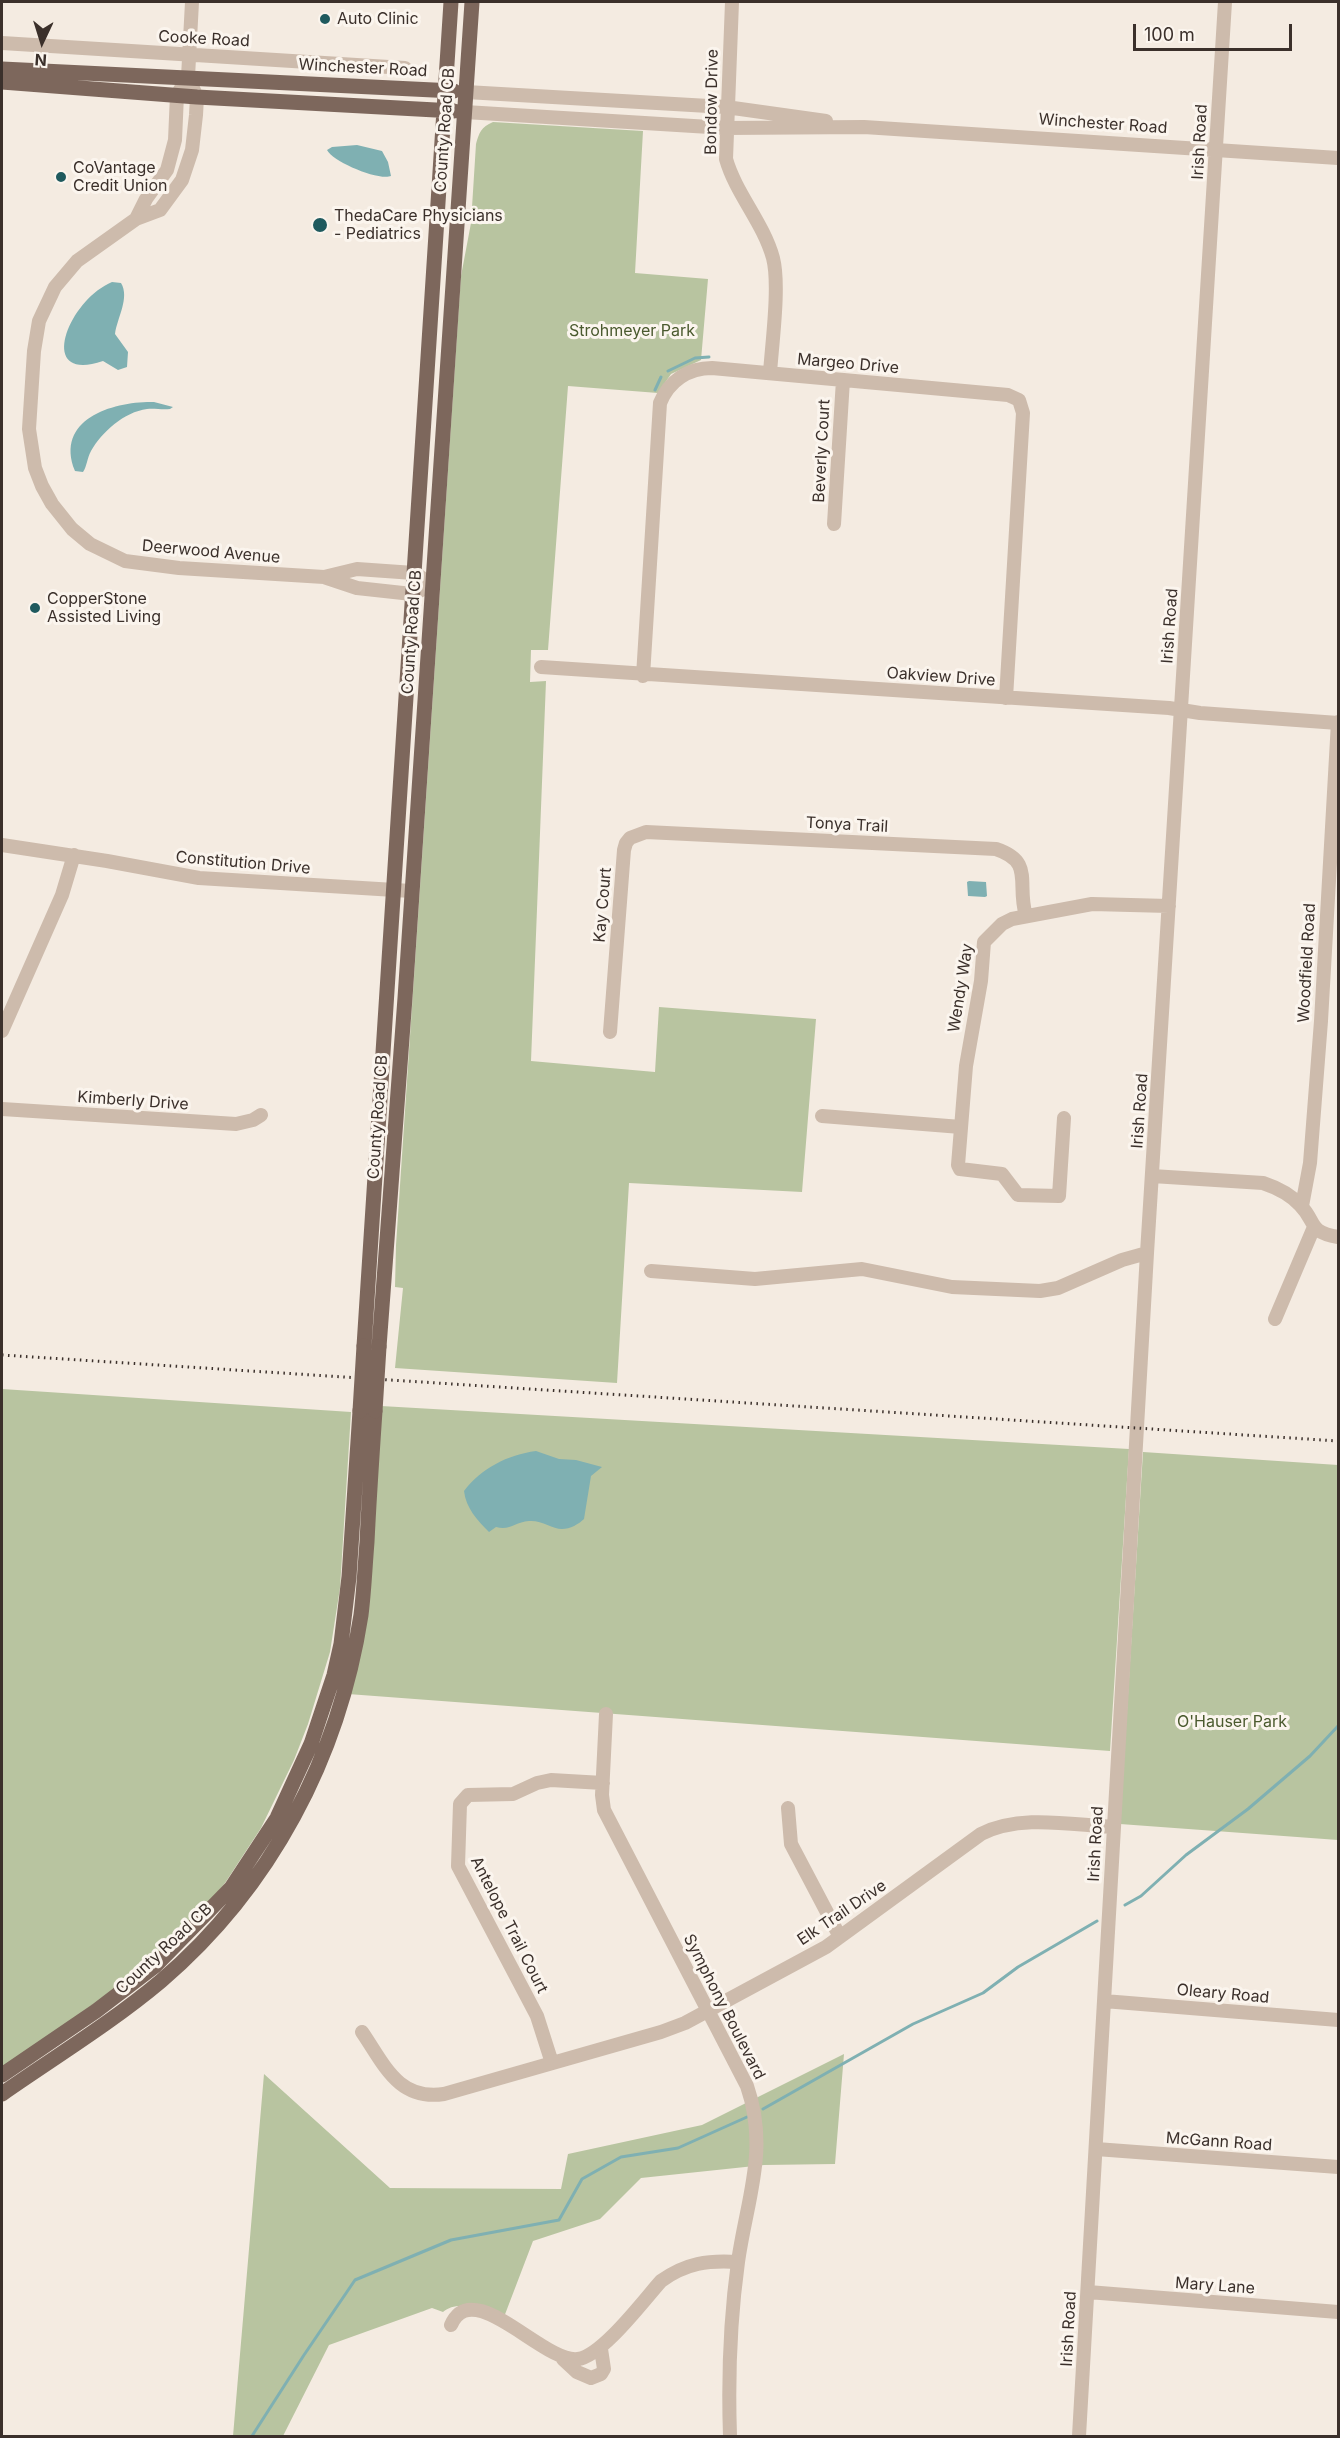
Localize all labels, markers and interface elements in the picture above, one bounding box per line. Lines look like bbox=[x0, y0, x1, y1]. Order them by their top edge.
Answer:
place label: Auto Clinic bbox=[337, 9, 419, 29]
north arrow bbox=[12, 12, 72, 72]
marker: Auto Clinic bbox=[318, 12, 332, 26]
scale bar bbox=[1136, 12, 1295, 50]
text: 100 m bbox=[1144, 24, 1195, 45]
street label: Cooke Road bbox=[158, 27, 250, 51]
street label: Bondow Drive bbox=[701, 49, 723, 155]
text: N bbox=[34, 50, 48, 70]
street label: Winchester Road bbox=[298, 55, 428, 81]
street label: County Road CB bbox=[431, 67, 459, 193]
street label: Irish Road bbox=[1188, 104, 1212, 180]
street label: Winchester Road bbox=[1038, 110, 1168, 138]
place label: CoVantage Credit Union bbox=[73, 158, 167, 196]
marker: CoVantage Credit Union bbox=[54, 170, 68, 184]
place label: ThedaCare Physicians - Pediatrics bbox=[334, 206, 503, 244]
marker: ThedaCare Physicians - Pediatrics bbox=[311, 216, 329, 234]
park label: Strohmeyer Park bbox=[569, 321, 695, 341]
street label: Margeo Drive bbox=[796, 350, 900, 378]
street label: Beverly Court bbox=[810, 399, 834, 503]
street label: Deerwood Avenue bbox=[141, 536, 281, 568]
street label: County Road CB bbox=[398, 569, 426, 695]
street label: Irish Road bbox=[1158, 588, 1182, 664]
place label: CopperStone Assisted Living bbox=[47, 589, 161, 627]
marker: CopperStone Assisted Living bbox=[28, 601, 42, 615]
street label: Oakview Drive bbox=[886, 664, 996, 690]
street label: Tonya Trail bbox=[805, 813, 889, 837]
street label: Constitution Drive bbox=[175, 848, 311, 878]
street label: Kay Court bbox=[590, 867, 616, 943]
street label: Woodfield Road bbox=[1294, 903, 1320, 1023]
street label: Wendy Way bbox=[944, 942, 978, 1034]
street label: County Road CB bbox=[364, 1054, 392, 1180]
street label: Irish Road bbox=[1128, 1073, 1152, 1149]
street label: Kimberly Drive bbox=[77, 1088, 189, 1114]
park label: O'Hauser Park bbox=[1177, 1712, 1287, 1732]
street label: Irish Road bbox=[1084, 1806, 1108, 1882]
street label: Antelope Trail Court bbox=[466, 1853, 552, 1997]
street label: Elk Trail Drive bbox=[794, 1876, 890, 1950]
street label: County Road CB bbox=[112, 1900, 216, 1998]
street label: Symphony Boulevard bbox=[679, 1931, 769, 2083]
street label: Oleary Road bbox=[1176, 1980, 1270, 2008]
street label: McGann Road bbox=[1165, 2129, 1273, 2155]
street label: Mary Lane bbox=[1174, 2274, 1256, 2298]
street label: Irish Road bbox=[1057, 2291, 1081, 2367]

